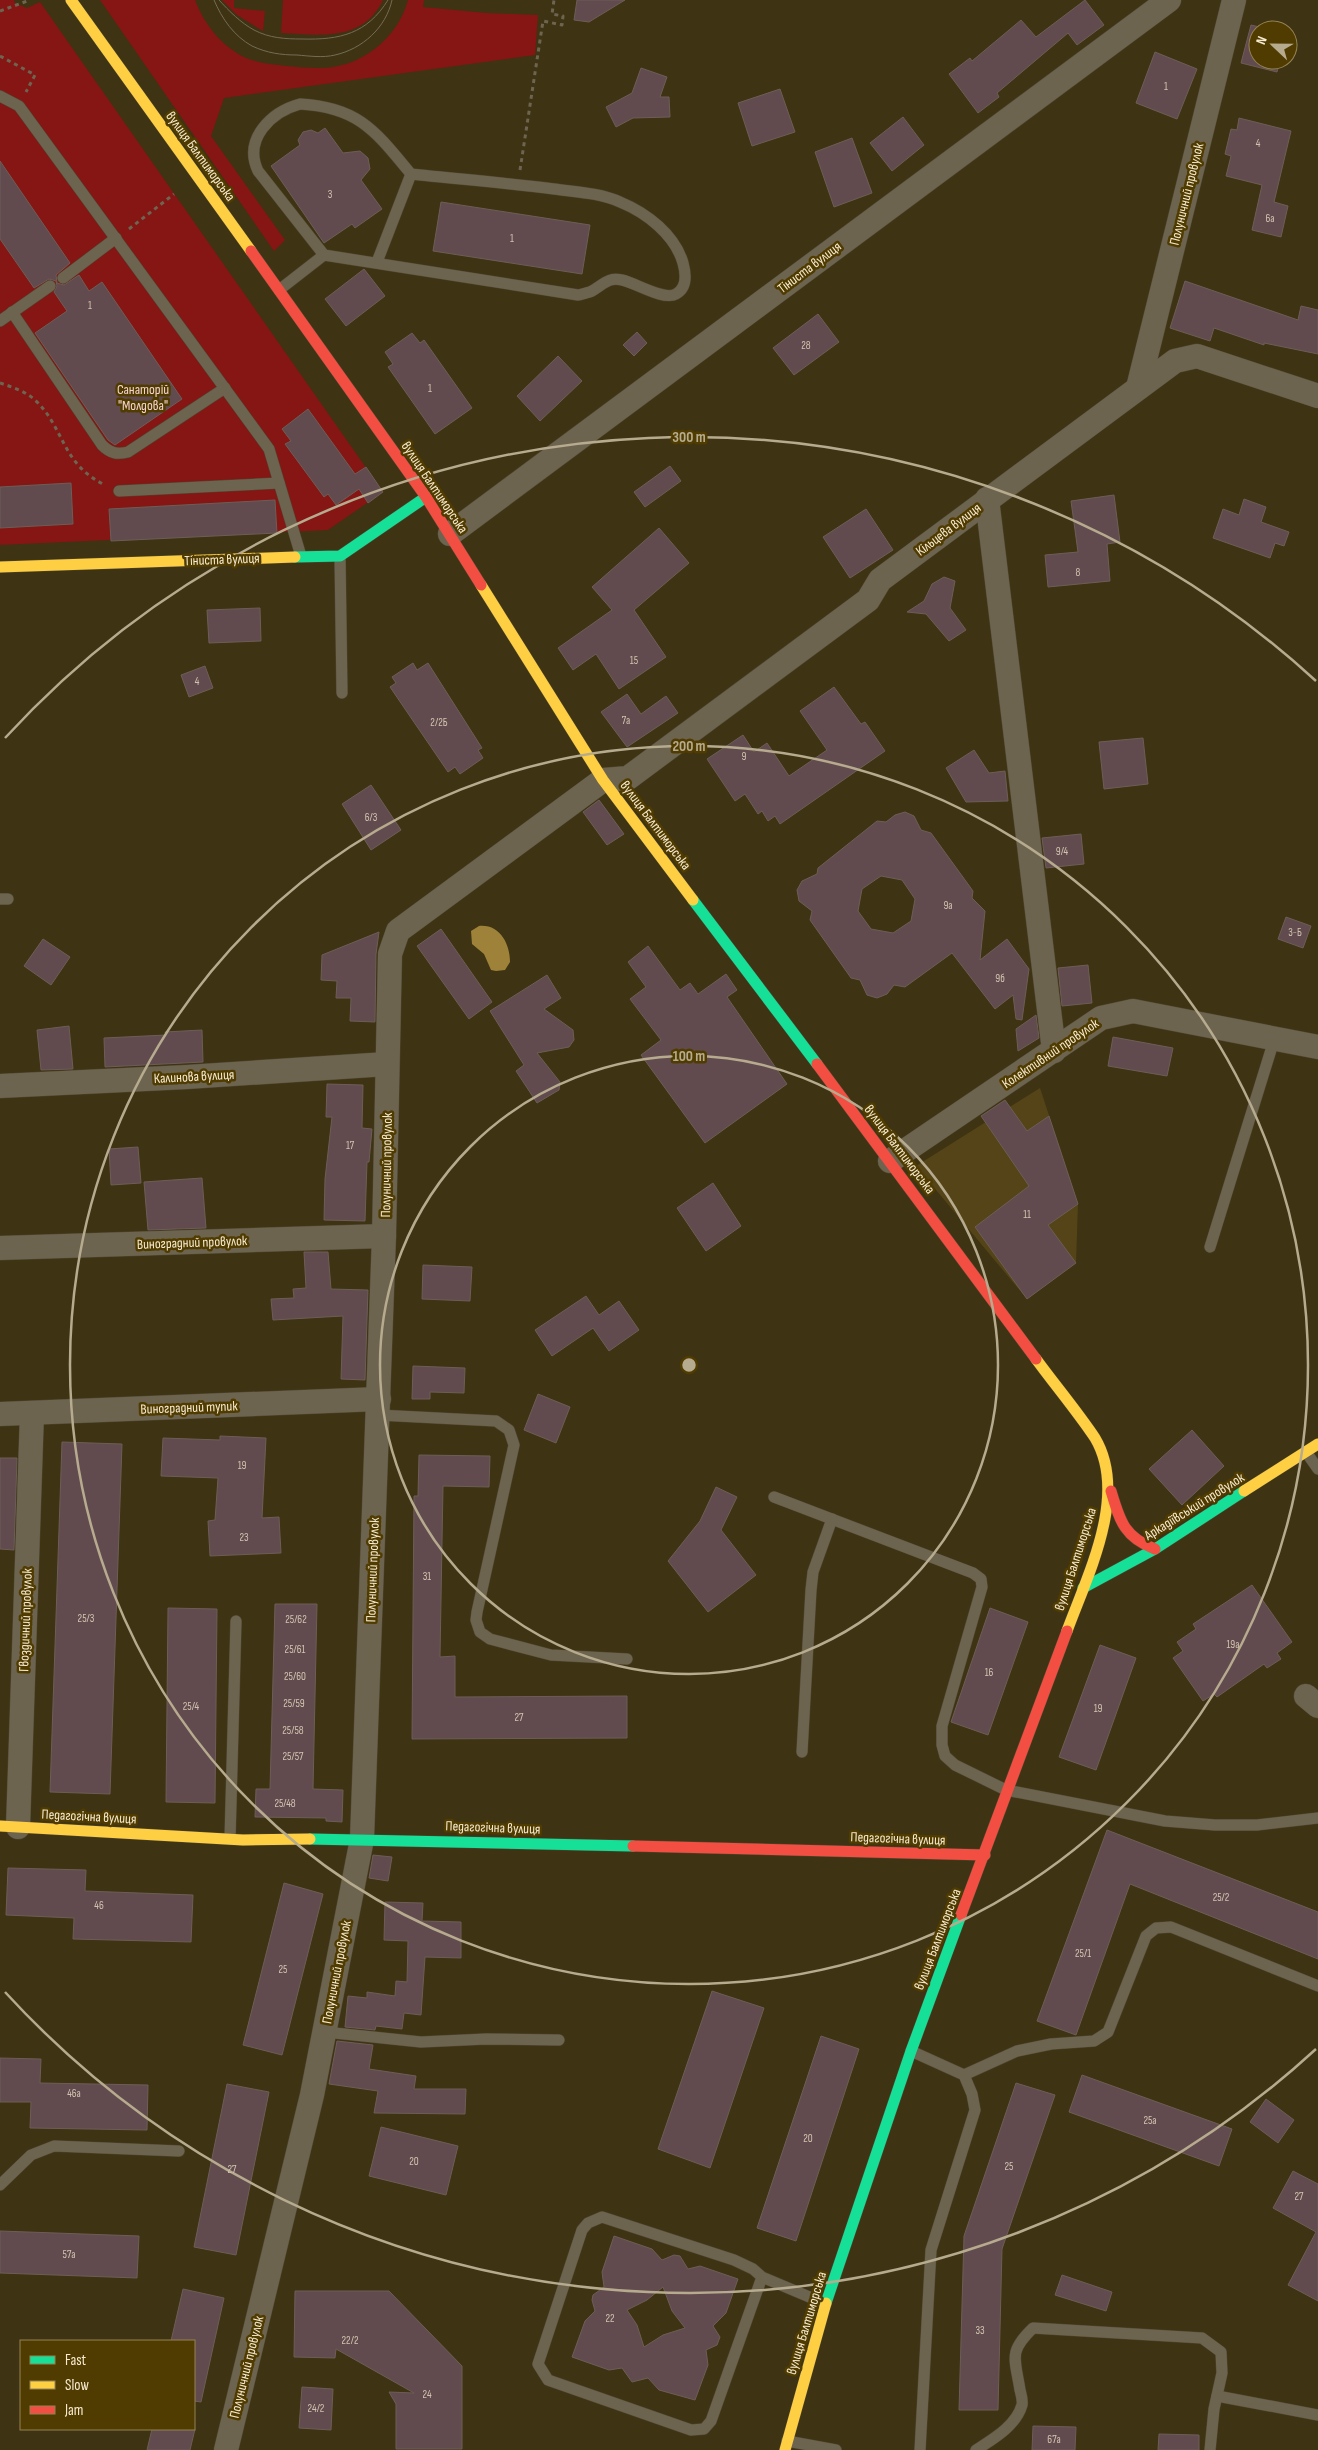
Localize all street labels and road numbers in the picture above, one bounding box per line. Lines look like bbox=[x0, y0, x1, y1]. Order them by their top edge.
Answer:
street label: вулиця Балтиморська bbox=[162, 108, 239, 205]
street label: Полуничний провулок bbox=[1166, 140, 1208, 247]
street label: Тіниста вулиця bbox=[774, 238, 845, 297]
street label: вулиця Балтиморська bbox=[398, 438, 472, 536]
street label: Кільцева вулиця bbox=[912, 499, 984, 559]
street label: Тіниста вулиця bbox=[184, 550, 260, 569]
street label: вулиця Балтиморська bbox=[617, 777, 695, 873]
street label: Колективний провулок bbox=[999, 1014, 1102, 1092]
street label: Калинова вулиця bbox=[153, 1066, 235, 1087]
street label: вулиця Балтиморська bbox=[861, 1101, 939, 1197]
street label: Полуничний провулок bbox=[377, 1112, 396, 1218]
street label: Виноградний провулок bbox=[137, 1232, 248, 1253]
street label: Виноградний тупик bbox=[140, 1397, 239, 1418]
street label: Аркадіївський провулок bbox=[1140, 1468, 1248, 1545]
street label: вулиця Балтиморська bbox=[1051, 1506, 1100, 1613]
street label: Полуничний провулок bbox=[362, 1517, 383, 1623]
street label: Гвоздичний провулок bbox=[15, 1567, 36, 1672]
street label: Педагогічна вулиця bbox=[41, 1806, 137, 1827]
street label: Педагогічна вулиця bbox=[445, 1817, 541, 1838]
street label: Педагогічна вулиця bbox=[850, 1828, 946, 1849]
street label: вулиця Балтиморська bbox=[910, 1886, 965, 1992]
street label: Полуничний провулок bbox=[318, 1918, 355, 2025]
street label: вулиця Балтиморська bbox=[783, 2270, 830, 2377]
street label: Полуничний провулок bbox=[226, 2313, 268, 2420]

